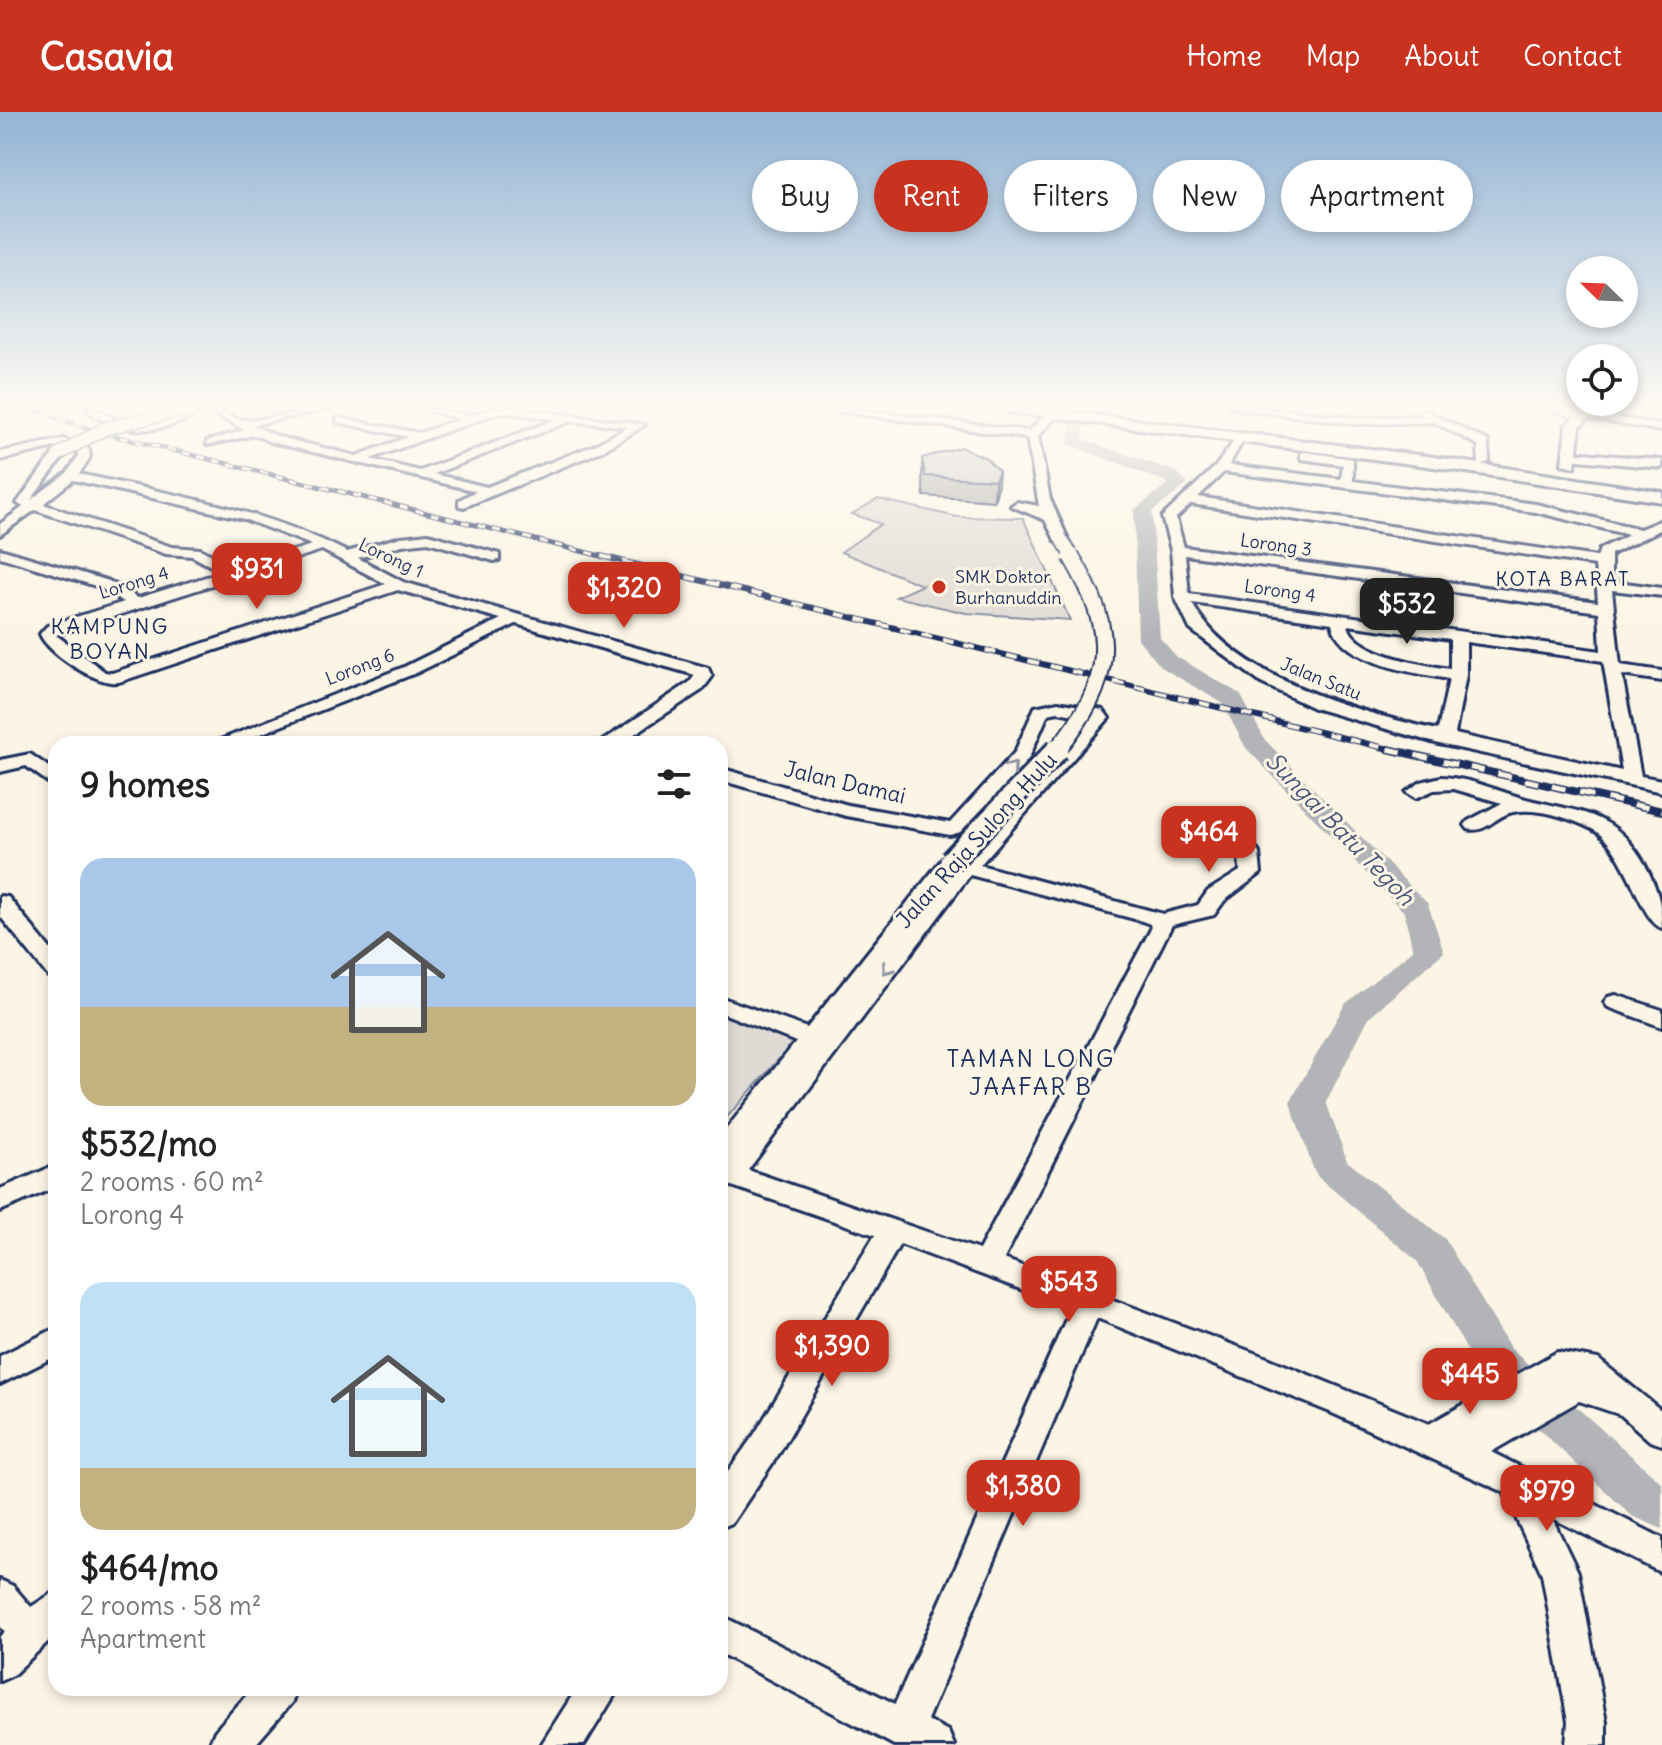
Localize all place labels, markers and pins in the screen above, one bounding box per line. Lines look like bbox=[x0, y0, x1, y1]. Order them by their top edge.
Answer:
pin: $931 bbox=[210, 543, 304, 611]
pin: $1,320 bbox=[559, 562, 689, 630]
place label: SMK Doktor Burhanuddin bbox=[955, 565, 1062, 609]
marker: SMK Doktor Burhanuddin bbox=[930, 578, 948, 596]
pin: $532 bbox=[1360, 578, 1454, 646]
pin: $464 bbox=[1162, 806, 1256, 874]
pin: $543 bbox=[1022, 1256, 1116, 1324]
pin: $1,390 bbox=[767, 1320, 897, 1388]
pin: $445 bbox=[1423, 1348, 1517, 1416]
pin: $1,380 bbox=[958, 1460, 1088, 1528]
pin: $979 bbox=[1500, 1465, 1594, 1533]

